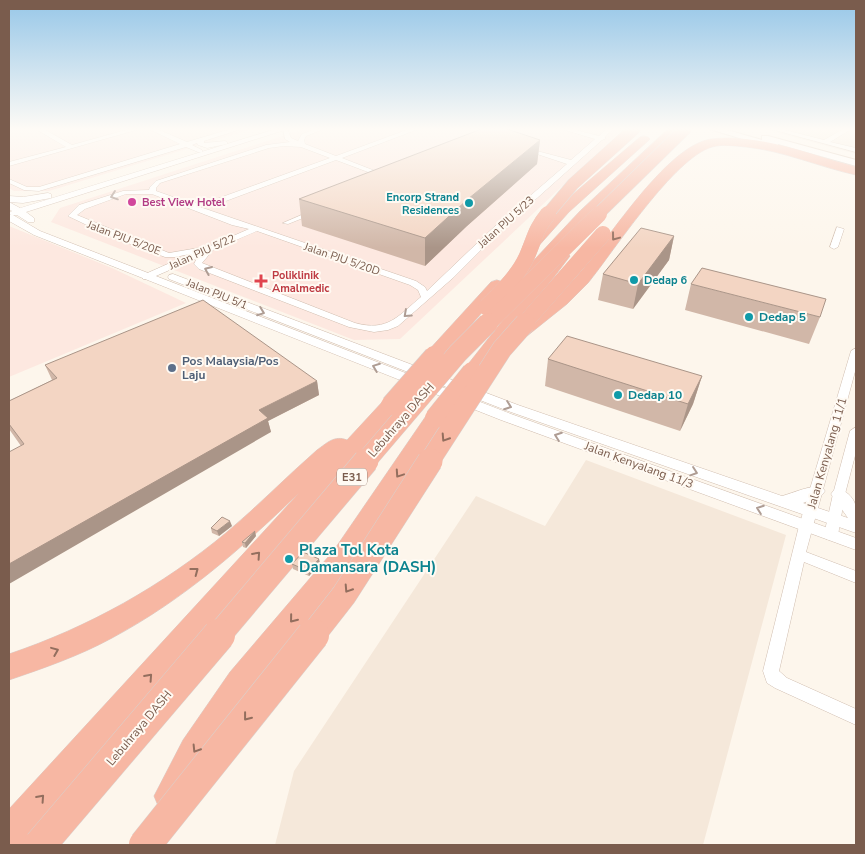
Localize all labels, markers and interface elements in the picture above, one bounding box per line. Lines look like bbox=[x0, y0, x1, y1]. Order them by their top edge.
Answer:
one-way arrow bbox=[110, 190, 119, 200]
place label: Encorp Strand Residences bbox=[386, 190, 459, 218]
street label: Jalan PJU 5/23 bbox=[474, 193, 537, 252]
place label: Best View Hotel bbox=[142, 195, 226, 210]
marker: Best View Hotel bbox=[126, 196, 138, 208]
marker: Encorp Strand Residences bbox=[463, 197, 475, 209]
street label: Jalan PJU 5/20E bbox=[84, 217, 163, 259]
street label: Jalan PJU 5/22 bbox=[166, 231, 238, 274]
one-way arrow bbox=[612, 231, 621, 241]
street label: Jalan PJU 5/20D bbox=[301, 239, 382, 279]
one-way arrow bbox=[204, 265, 213, 276]
place label: Poliklinik Amalmedic bbox=[272, 268, 330, 296]
place label: Dedap 6 bbox=[644, 273, 688, 288]
marker: Poliklinik Amalmedic bbox=[254, 274, 268, 288]
marker: Dedap 6 bbox=[628, 274, 640, 286]
street label: Jalan PJU 5/1 bbox=[183, 275, 250, 313]
one-way arrow bbox=[256, 306, 265, 316]
one-way arrow bbox=[404, 308, 413, 317]
place label: Dedap 5 bbox=[759, 309, 806, 325]
marker: Dedap 5 bbox=[743, 311, 755, 323]
place label: Pos Malaysia/Pos Laju bbox=[182, 353, 279, 383]
marker: Pos Malaysia/Pos Laju bbox=[166, 362, 178, 374]
one-way arrow bbox=[372, 363, 381, 373]
street label: Lebuhraya DASH bbox=[364, 380, 438, 460]
place label: Dedap 10 bbox=[628, 387, 682, 403]
marker: Dedap 10 bbox=[612, 389, 624, 401]
street label: Jalan Kenyalang 11/1 bbox=[803, 396, 851, 511]
one-way arrow bbox=[503, 400, 511, 410]
one-way arrow bbox=[442, 432, 451, 441]
one-way arrow bbox=[554, 432, 563, 442]
street label: Jalan Kenyalang 11/3 bbox=[581, 438, 696, 492]
one-way arrow bbox=[689, 466, 698, 476]
road number: E31 bbox=[337, 468, 367, 486]
one-way arrow bbox=[396, 468, 405, 477]
one-way arrow bbox=[756, 505, 765, 515]
place label: Plaza Tol Kota Damansara (DASH) bbox=[299, 540, 436, 577]
one-way arrow bbox=[251, 552, 260, 561]
marker: Plaza Tol Kota Damansara (DASH) bbox=[283, 553, 295, 565]
one-way arrow bbox=[189, 568, 199, 577]
one-way arrow bbox=[344, 584, 354, 593]
one-way arrow bbox=[290, 613, 298, 622]
one-way arrow bbox=[50, 647, 59, 657]
one-way arrow bbox=[143, 673, 152, 682]
street label: Lebuhraya DASH bbox=[103, 687, 175, 769]
one-way arrow bbox=[245, 711, 253, 720]
one-way arrow bbox=[192, 744, 202, 753]
one-way arrow bbox=[35, 795, 44, 804]

